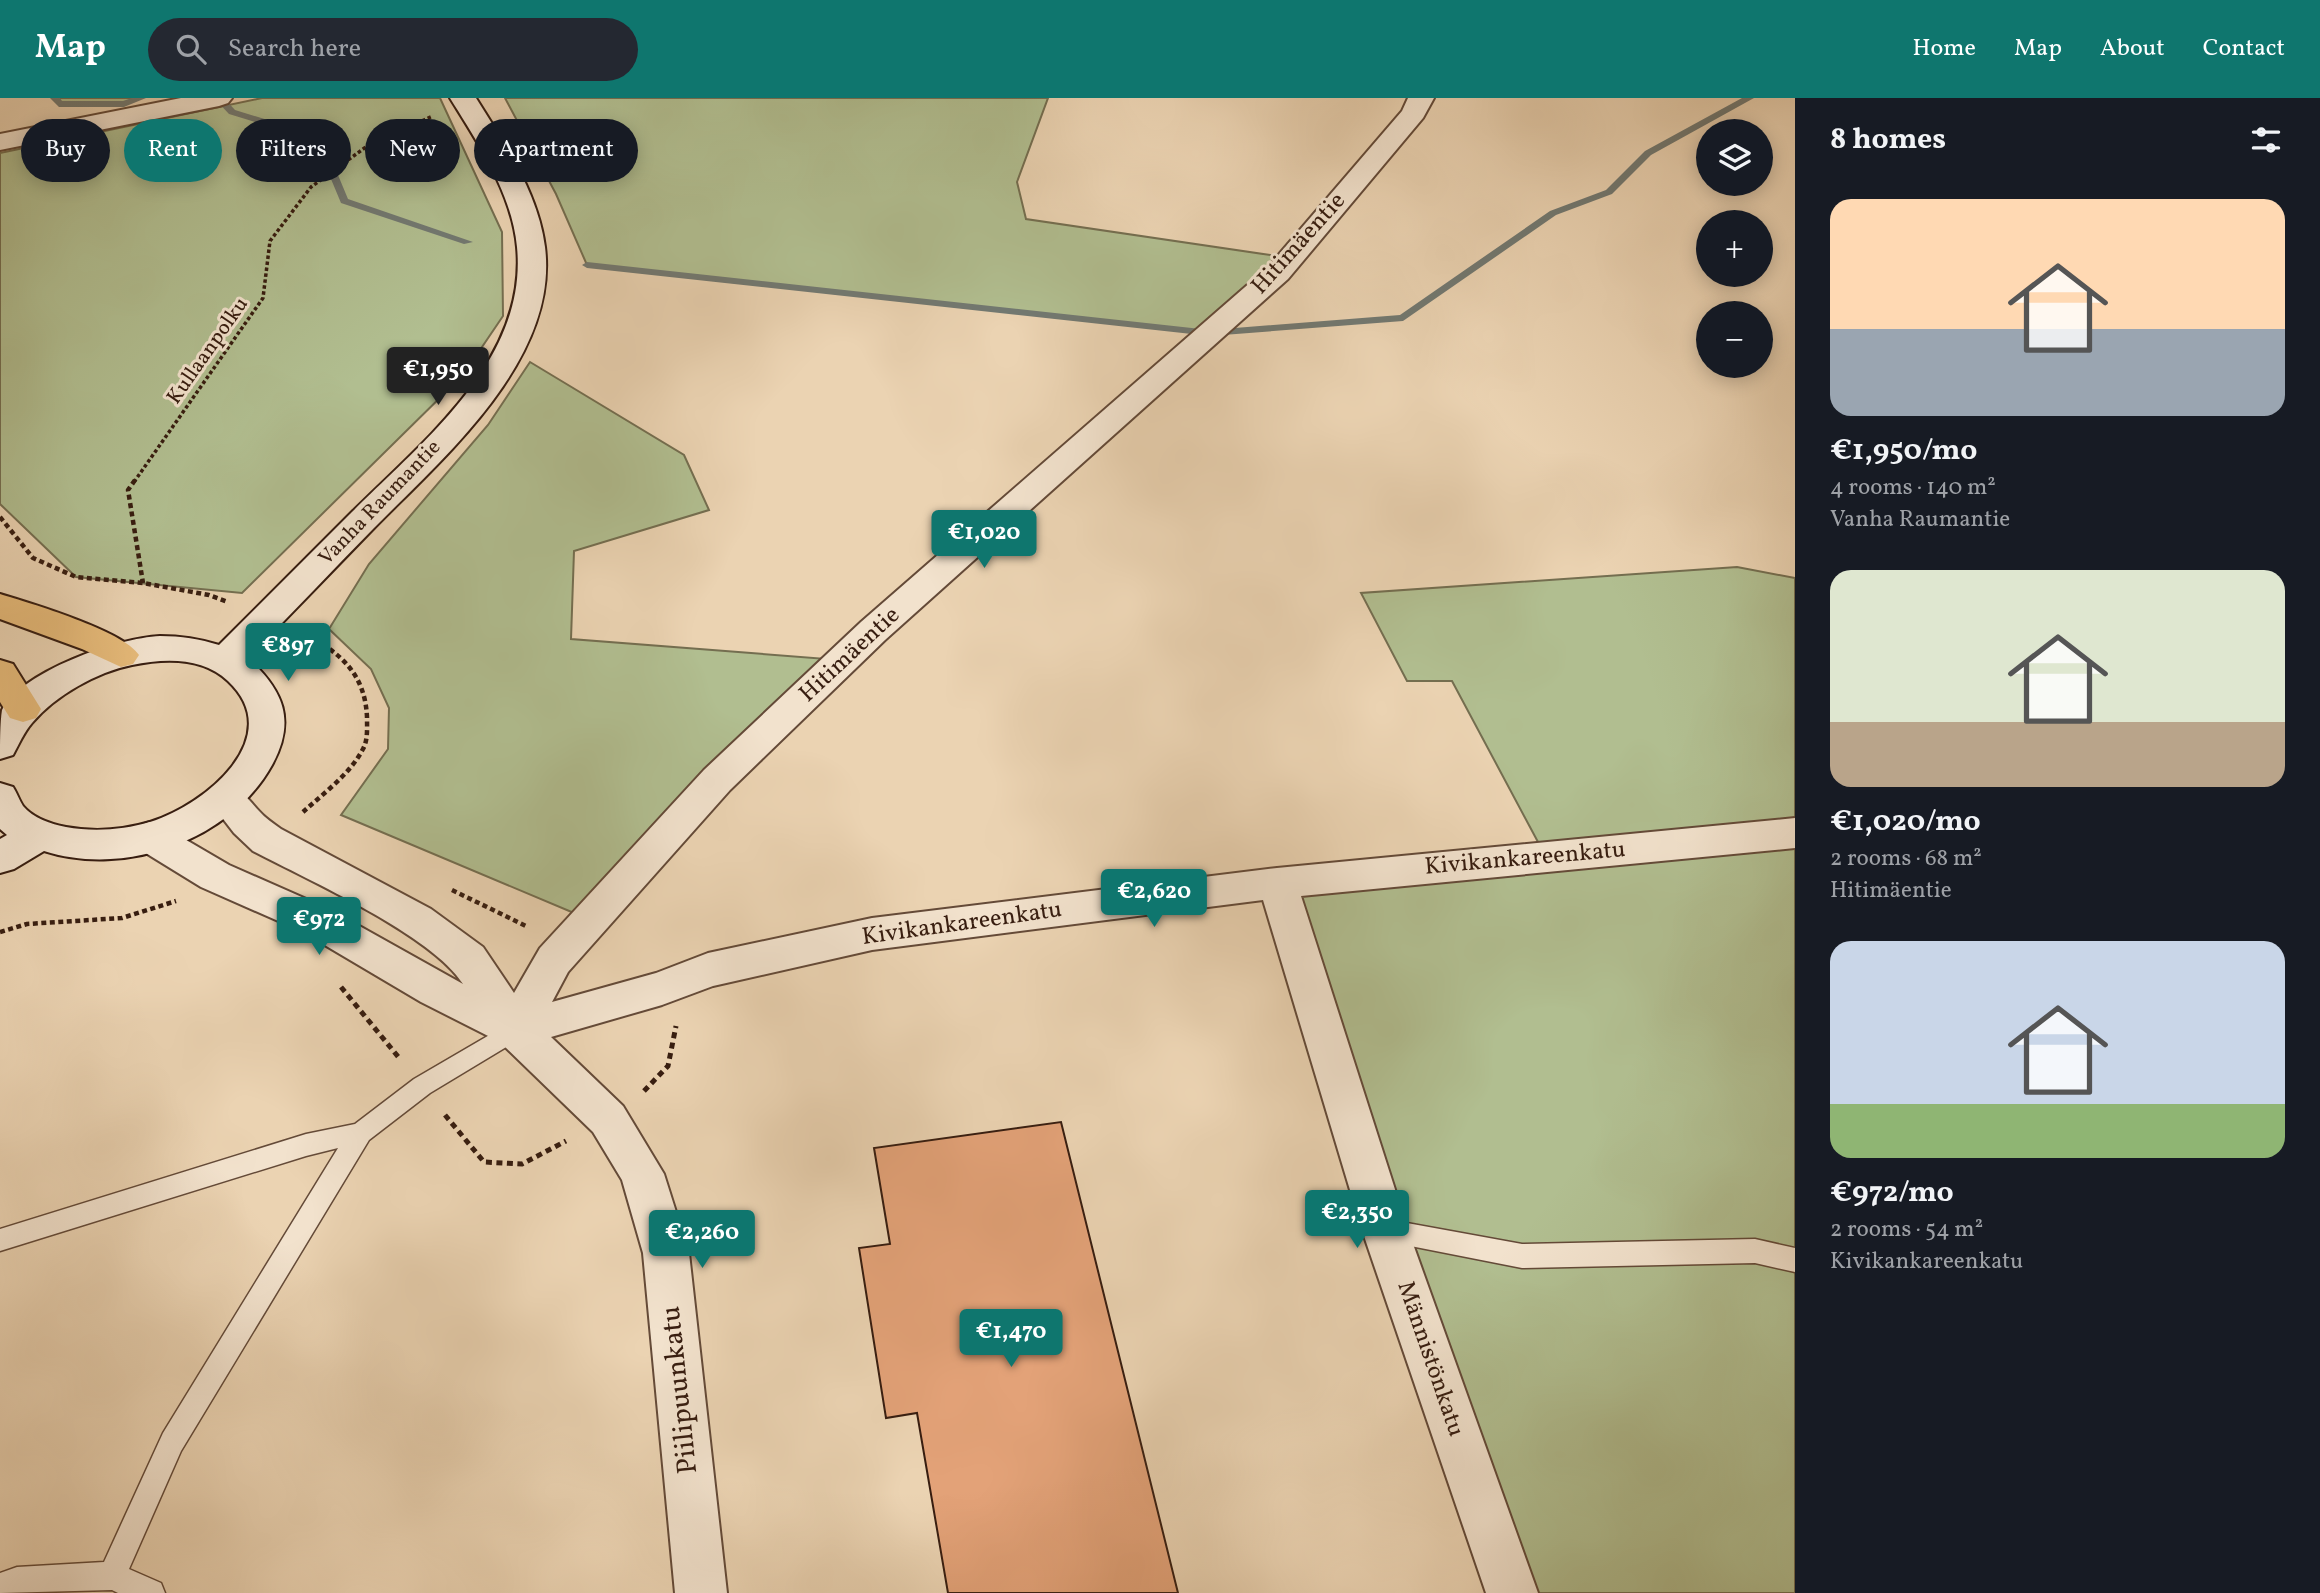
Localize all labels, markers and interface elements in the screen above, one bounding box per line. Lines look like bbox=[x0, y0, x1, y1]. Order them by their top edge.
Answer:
search box bbox=[148, 18, 638, 81]
text: Map bbox=[35, 26, 106, 72]
icon: search bbox=[172, 30, 210, 68]
text: Search here bbox=[228, 31, 361, 67]
text: Home bbox=[1912, 32, 1976, 66]
text: Map bbox=[2014, 32, 2062, 66]
text: About bbox=[2100, 32, 2165, 66]
text: Contact bbox=[2203, 32, 2285, 66]
chip: Buy bbox=[21, 119, 110, 182]
chip: Rent bbox=[124, 119, 222, 182]
chip: Filters bbox=[236, 119, 351, 182]
chip: New bbox=[365, 119, 460, 182]
chip: Apartment bbox=[474, 119, 638, 182]
map controls bbox=[1696, 119, 1773, 378]
button: layers bbox=[1696, 119, 1773, 196]
text: 8 homes bbox=[1830, 119, 1946, 161]
icon: filters bbox=[2247, 121, 2285, 159]
street label: Hitimäentie bbox=[1244, 185, 1354, 303]
button: + bbox=[1696, 210, 1773, 287]
icon: home bbox=[1995, 245, 2121, 371]
street label: Kullaanpolku bbox=[160, 292, 256, 410]
button: − bbox=[1696, 301, 1773, 378]
pin: €1,950 bbox=[381, 348, 495, 407]
text: €1,950 bbox=[403, 354, 473, 386]
text: €1,950/mo bbox=[1830, 430, 1977, 472]
street label: Vanha Raumantie bbox=[312, 434, 448, 572]
text: 4 rooms · 140 m² bbox=[1830, 472, 1996, 504]
text: Vanha Raumantie bbox=[1830, 504, 2010, 536]
pin: €1,020 bbox=[927, 510, 1041, 570]
text: €1,020 bbox=[947, 517, 1021, 549]
street label: Hitimäentie bbox=[792, 599, 908, 711]
icon: home bbox=[1995, 616, 2121, 742]
pin: €897 bbox=[247, 624, 329, 683]
text: €897 bbox=[261, 630, 315, 662]
text: €1,020/mo bbox=[1830, 801, 1981, 843]
street label: Kivikankareenkatu bbox=[1423, 833, 1627, 885]
text: 2 rooms · 68 m² bbox=[1830, 843, 1982, 875]
pin: €2,620 bbox=[1097, 870, 1211, 929]
text: Hitimäentie bbox=[1830, 875, 1952, 907]
text: €2,620 bbox=[1117, 876, 1191, 908]
street label: Kivikankareenkatu bbox=[860, 893, 1064, 955]
pin: €972 bbox=[278, 898, 360, 957]
text: €972 bbox=[293, 904, 345, 936]
icon: home bbox=[1995, 987, 2121, 1113]
text: €972/mo bbox=[1830, 1172, 1954, 1214]
pin: €2,350 bbox=[1300, 1190, 1414, 1250]
text: €2,350 bbox=[1321, 1197, 1393, 1229]
pin: €2,260 bbox=[645, 1210, 759, 1270]
text: 2 rooms · 54 m² bbox=[1830, 1214, 1983, 1246]
text: €2,260 bbox=[665, 1217, 739, 1249]
text: Kivikankareenkatu bbox=[1830, 1246, 2023, 1278]
street label: Männistönkatu bbox=[1387, 1277, 1473, 1441]
street label: Piilipuunkatu bbox=[652, 1304, 708, 1476]
pin: €1,470 bbox=[954, 1310, 1068, 1369]
text: €1,470 bbox=[976, 1316, 1046, 1348]

